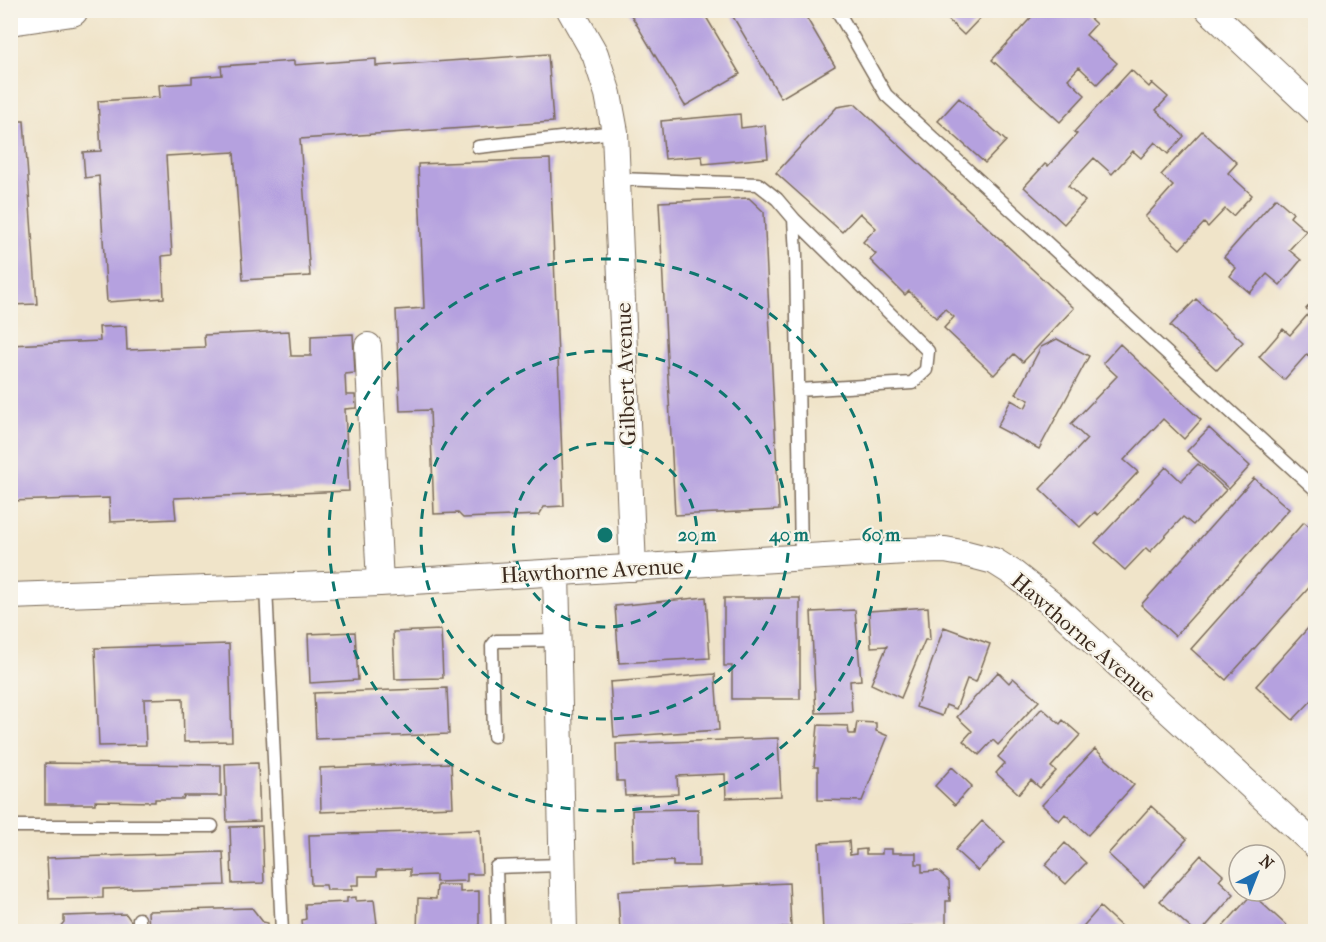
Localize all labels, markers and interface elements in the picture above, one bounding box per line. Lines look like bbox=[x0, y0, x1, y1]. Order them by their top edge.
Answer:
street label: Gilbert Avenue bbox=[610, 302, 641, 446]
centre of rings bbox=[595, 525, 615, 545]
text: 20 m bbox=[678, 525, 717, 546]
text: 40 m bbox=[768, 525, 810, 546]
text: 60 m bbox=[862, 525, 901, 546]
street label: Hawthorne Avenue bbox=[500, 553, 684, 589]
street label: Hawthorne Avenue bbox=[1006, 568, 1161, 708]
north arrow bbox=[1227, 843, 1287, 903]
text: N bbox=[1256, 851, 1278, 874]

